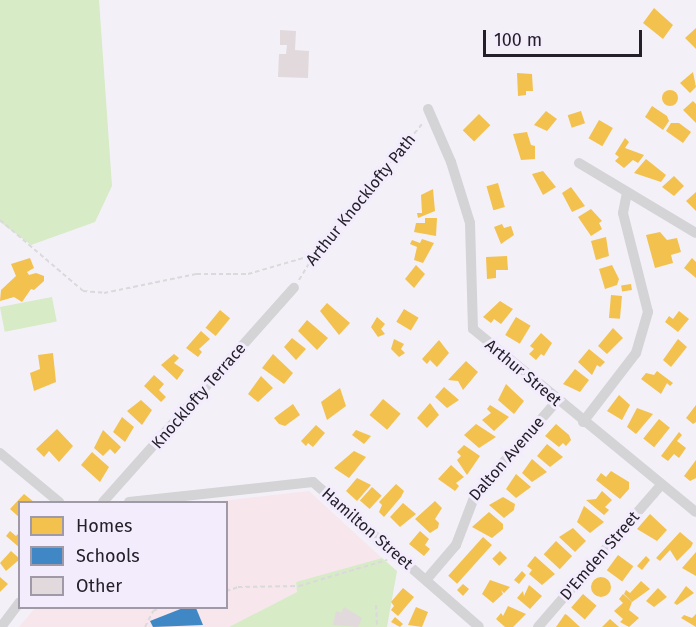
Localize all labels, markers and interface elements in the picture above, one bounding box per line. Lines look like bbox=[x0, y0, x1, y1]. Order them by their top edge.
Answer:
scale bar bbox=[486, 18, 645, 56]
text: 100 m bbox=[494, 29, 542, 51]
street label: Arthur Knocklofty Path bbox=[302, 130, 420, 270]
street label: Arthur Street bbox=[481, 336, 565, 410]
street label: Knocklofty Terrace bbox=[148, 339, 250, 453]
street label: Dalton Avenue bbox=[465, 413, 549, 505]
street label: Hamilton Street bbox=[318, 484, 416, 574]
legend bbox=[18, 501, 228, 609]
street label: D'Emden Street bbox=[556, 508, 644, 604]
text: Homes bbox=[76, 515, 132, 537]
text: Schools bbox=[76, 545, 140, 567]
text: Other bbox=[76, 575, 122, 597]

